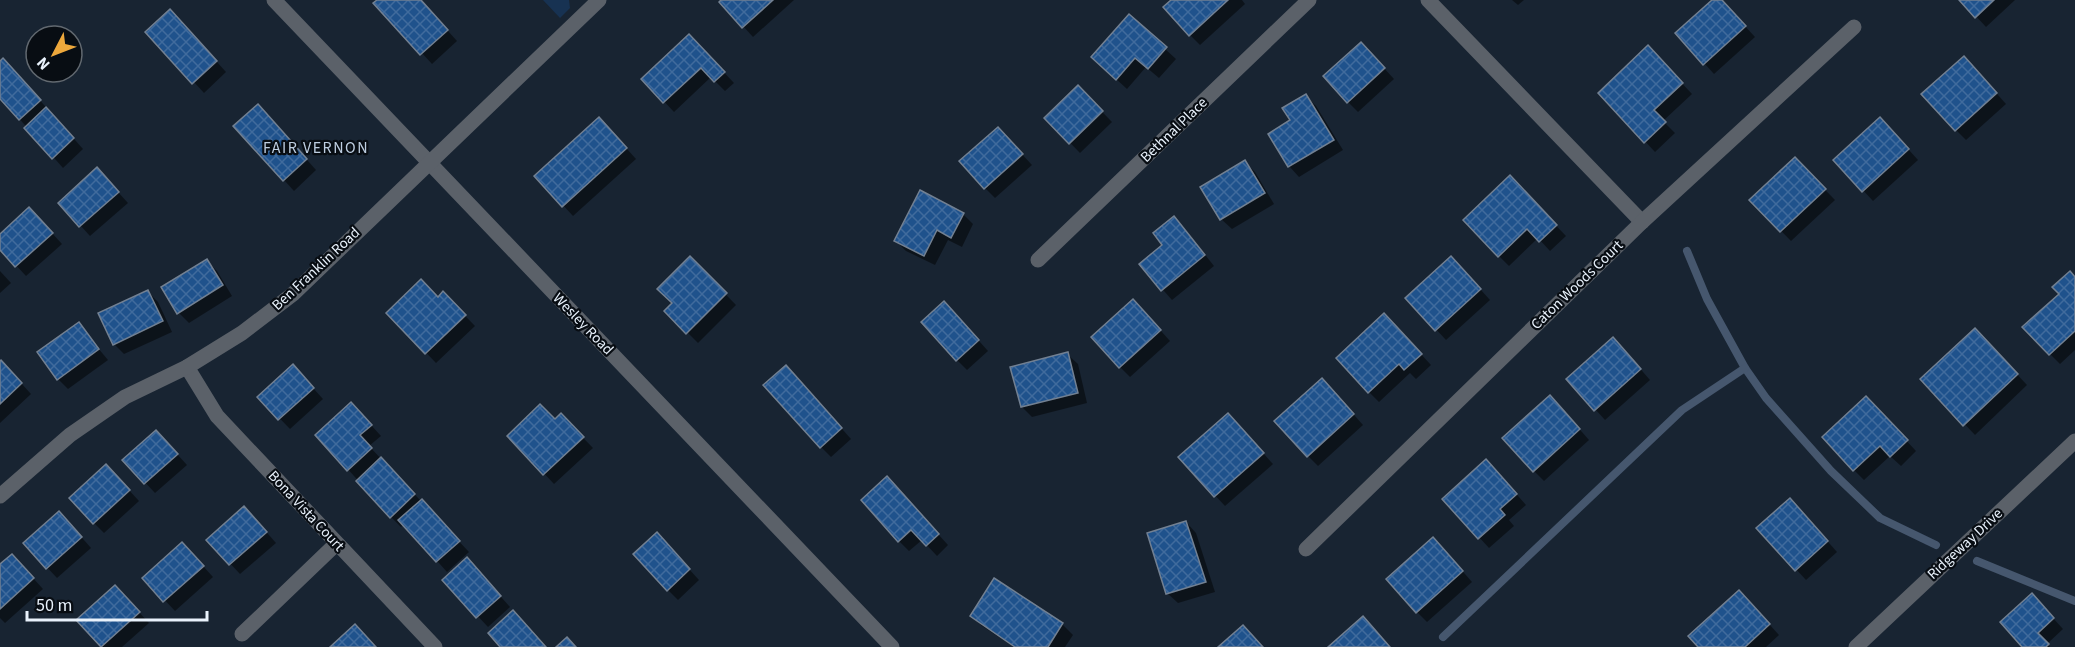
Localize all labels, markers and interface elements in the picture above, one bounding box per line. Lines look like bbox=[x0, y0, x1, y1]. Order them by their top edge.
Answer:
north arrow bbox=[24, 24, 84, 84]
text: N bbox=[32, 52, 55, 75]
street label: Bethnal Place bbox=[1136, 93, 1212, 167]
district label: FAIR VERNON bbox=[263, 137, 369, 159]
street label: Ben Franklin Road bbox=[267, 223, 365, 315]
street label: Caton Woods Court bbox=[1526, 235, 1628, 335]
street label: Wesley Road bbox=[548, 288, 618, 360]
street label: Bona Vista Court bbox=[263, 466, 349, 556]
street label: Ridgeway Drive bbox=[1923, 504, 2007, 584]
scale bar bbox=[27, 584, 207, 622]
text: 50 m bbox=[36, 593, 72, 618]

